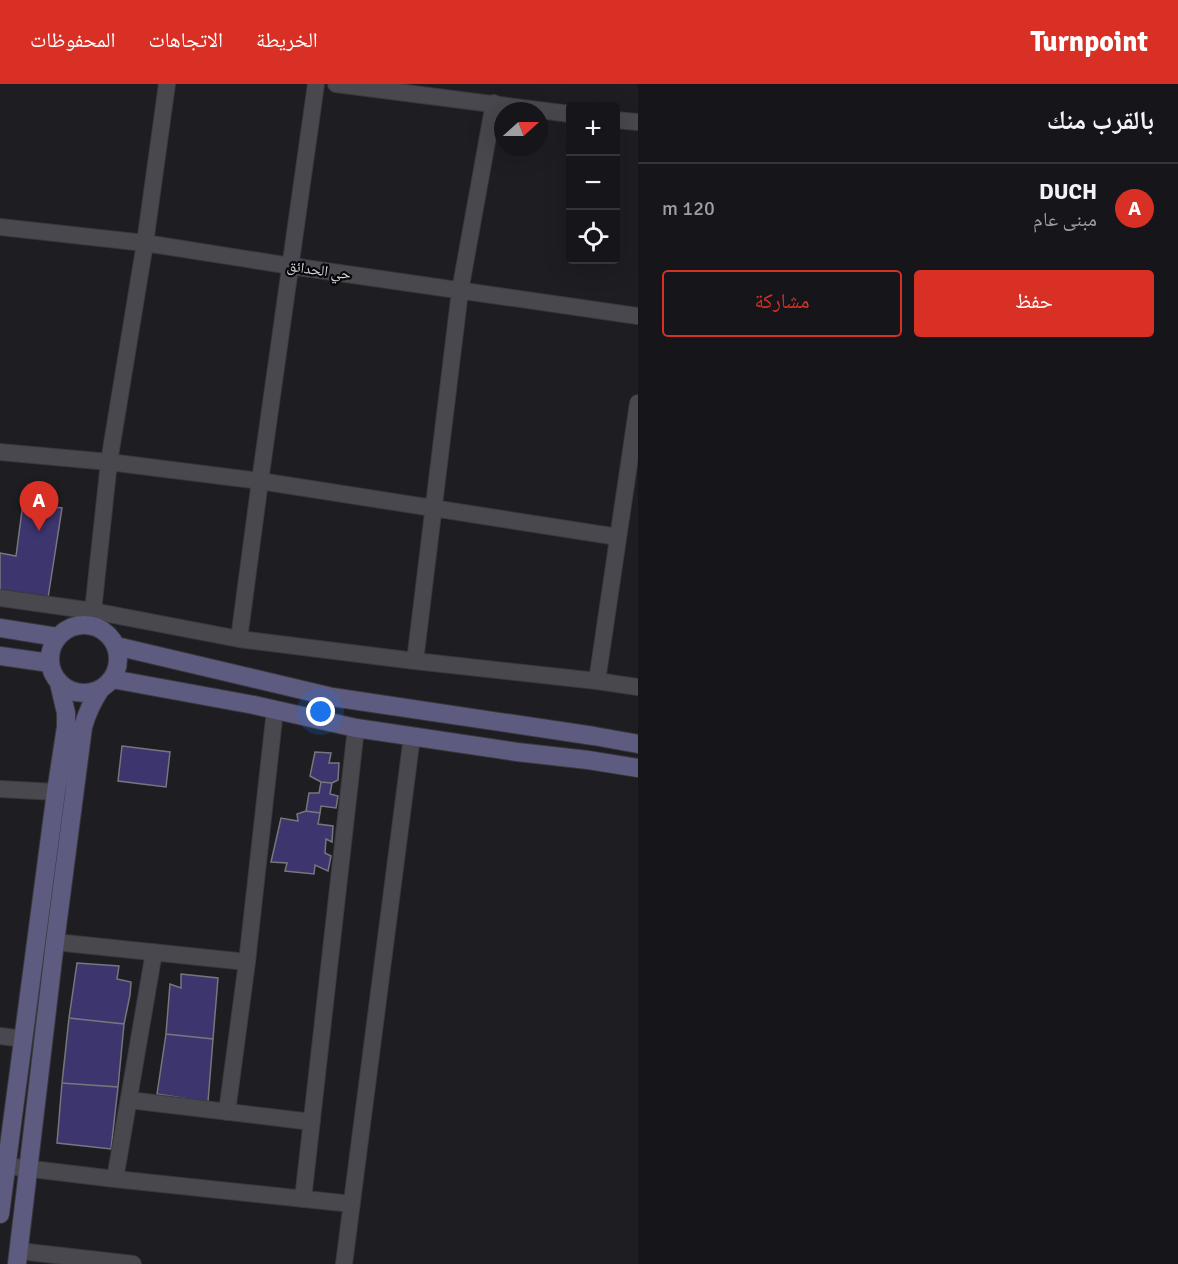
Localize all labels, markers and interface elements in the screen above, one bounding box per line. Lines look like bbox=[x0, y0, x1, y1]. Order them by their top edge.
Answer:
text: Turnpoint bbox=[1031, 25, 1148, 59]
text: المحفوظات bbox=[30, 27, 115, 53]
text: الاتجاهات bbox=[148, 27, 223, 53]
text: الخريطة bbox=[256, 27, 318, 53]
north arrow bbox=[494, 102, 548, 156]
map controls bbox=[566, 102, 620, 264]
button: + bbox=[566, 102, 620, 156]
text: بالقرب منك bbox=[1047, 105, 1154, 137]
button: − bbox=[566, 156, 620, 210]
text: DUCH bbox=[1039, 178, 1097, 205]
text: 120 m bbox=[662, 196, 715, 221]
text: A bbox=[1128, 196, 1141, 221]
text: مبنى عام bbox=[1033, 207, 1097, 232]
button: locate bbox=[566, 210, 620, 264]
street label: حي الحدائق bbox=[286, 257, 353, 286]
button: مشاركة bbox=[662, 270, 902, 337]
button: حفظ bbox=[914, 270, 1154, 337]
pin: A bbox=[20, 482, 58, 531]
your location bbox=[306, 697, 335, 726]

